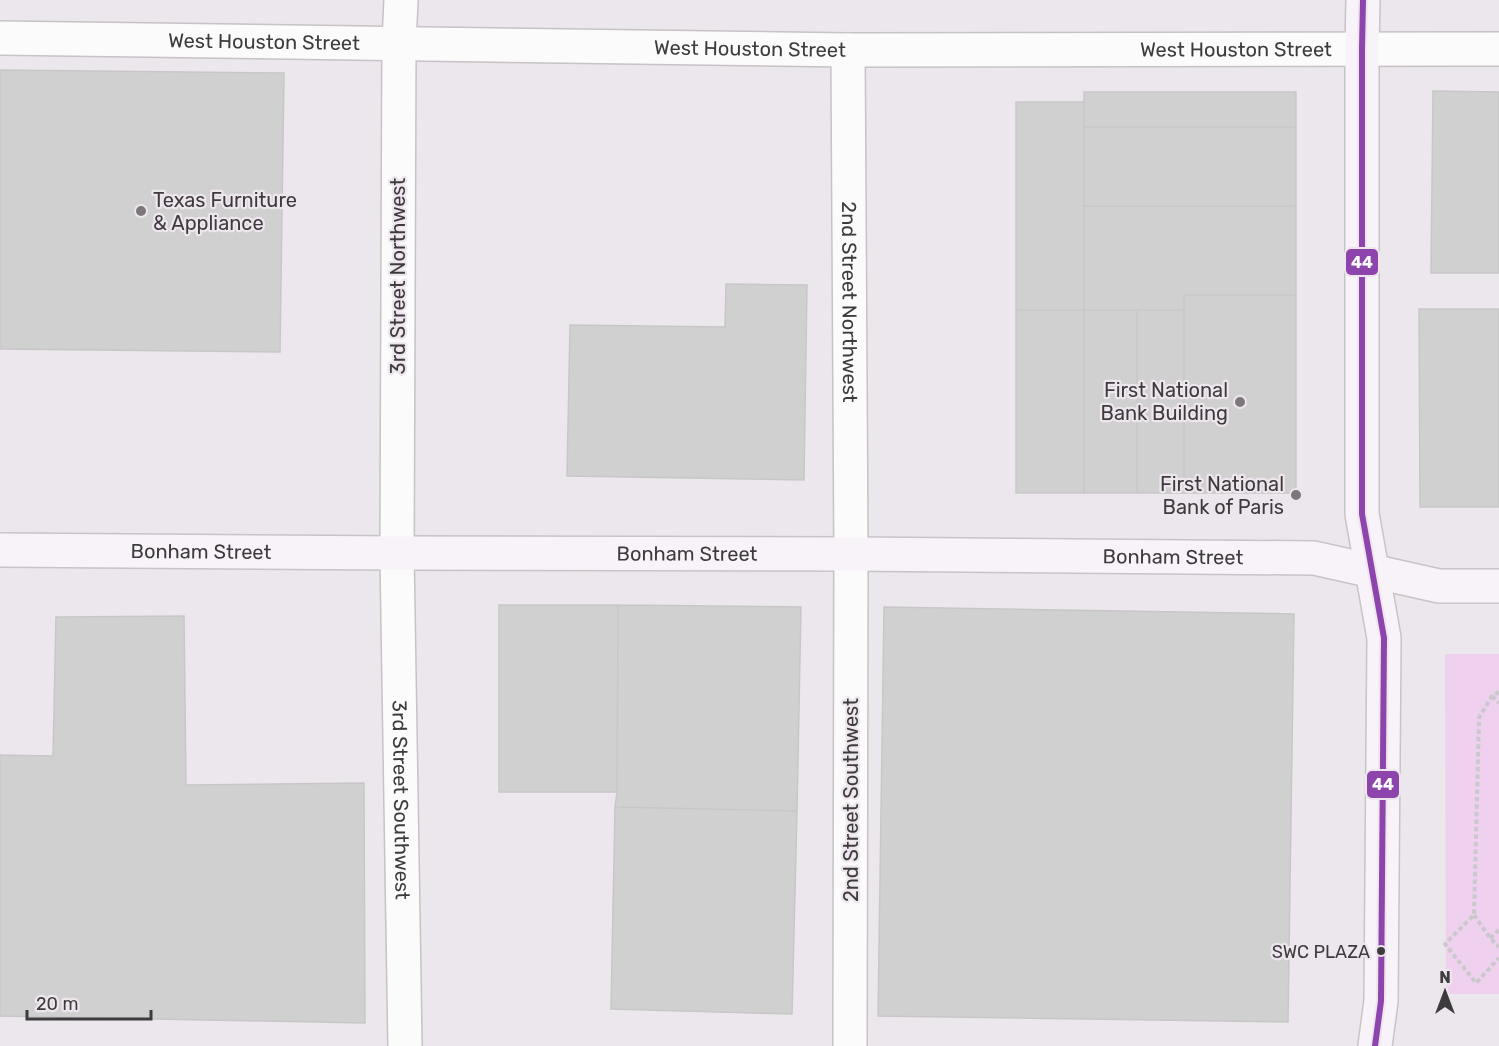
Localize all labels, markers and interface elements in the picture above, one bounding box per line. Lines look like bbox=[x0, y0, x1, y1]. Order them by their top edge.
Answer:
street label: West Houston Street bbox=[168, 28, 360, 55]
street label: West Houston Street bbox=[654, 35, 846, 62]
street label: West Houston Street bbox=[1140, 37, 1332, 62]
street label: 3rd Street Northwest bbox=[386, 177, 410, 374]
place label: Texas Furniture & Appliance bbox=[153, 188, 297, 235]
street label: 2nd Street Northwest bbox=[837, 201, 862, 403]
marker: Texas Furniture & Appliance bbox=[134, 204, 148, 218]
line badge: 44 bbox=[1345, 248, 1379, 276]
text: 44 bbox=[1351, 253, 1373, 272]
place label: First National Bank Building bbox=[1101, 378, 1228, 425]
marker: First National Bank Building bbox=[1233, 395, 1247, 409]
place label: First National Bank of Paris bbox=[1160, 472, 1284, 519]
marker: First National Bank of Paris bbox=[1289, 488, 1303, 502]
street label: Bonham Street bbox=[131, 539, 272, 564]
street label: Bonham Street bbox=[617, 541, 758, 566]
street label: Bonham Street bbox=[1102, 544, 1244, 569]
street label: 2nd Street Southwest bbox=[839, 698, 863, 902]
street label: 3rd Street Southwest bbox=[387, 700, 415, 900]
line badge: 44 bbox=[1366, 770, 1400, 799]
text: 44 bbox=[1372, 775, 1394, 794]
place label: SWC PLAZA bbox=[1272, 941, 1370, 963]
marker: SWC PLAZA bbox=[1375, 945, 1387, 957]
north arrow bbox=[1415, 962, 1475, 1022]
text: N bbox=[1439, 968, 1451, 987]
scale bar bbox=[27, 983, 152, 1021]
text: 20 m bbox=[36, 993, 78, 1015]

